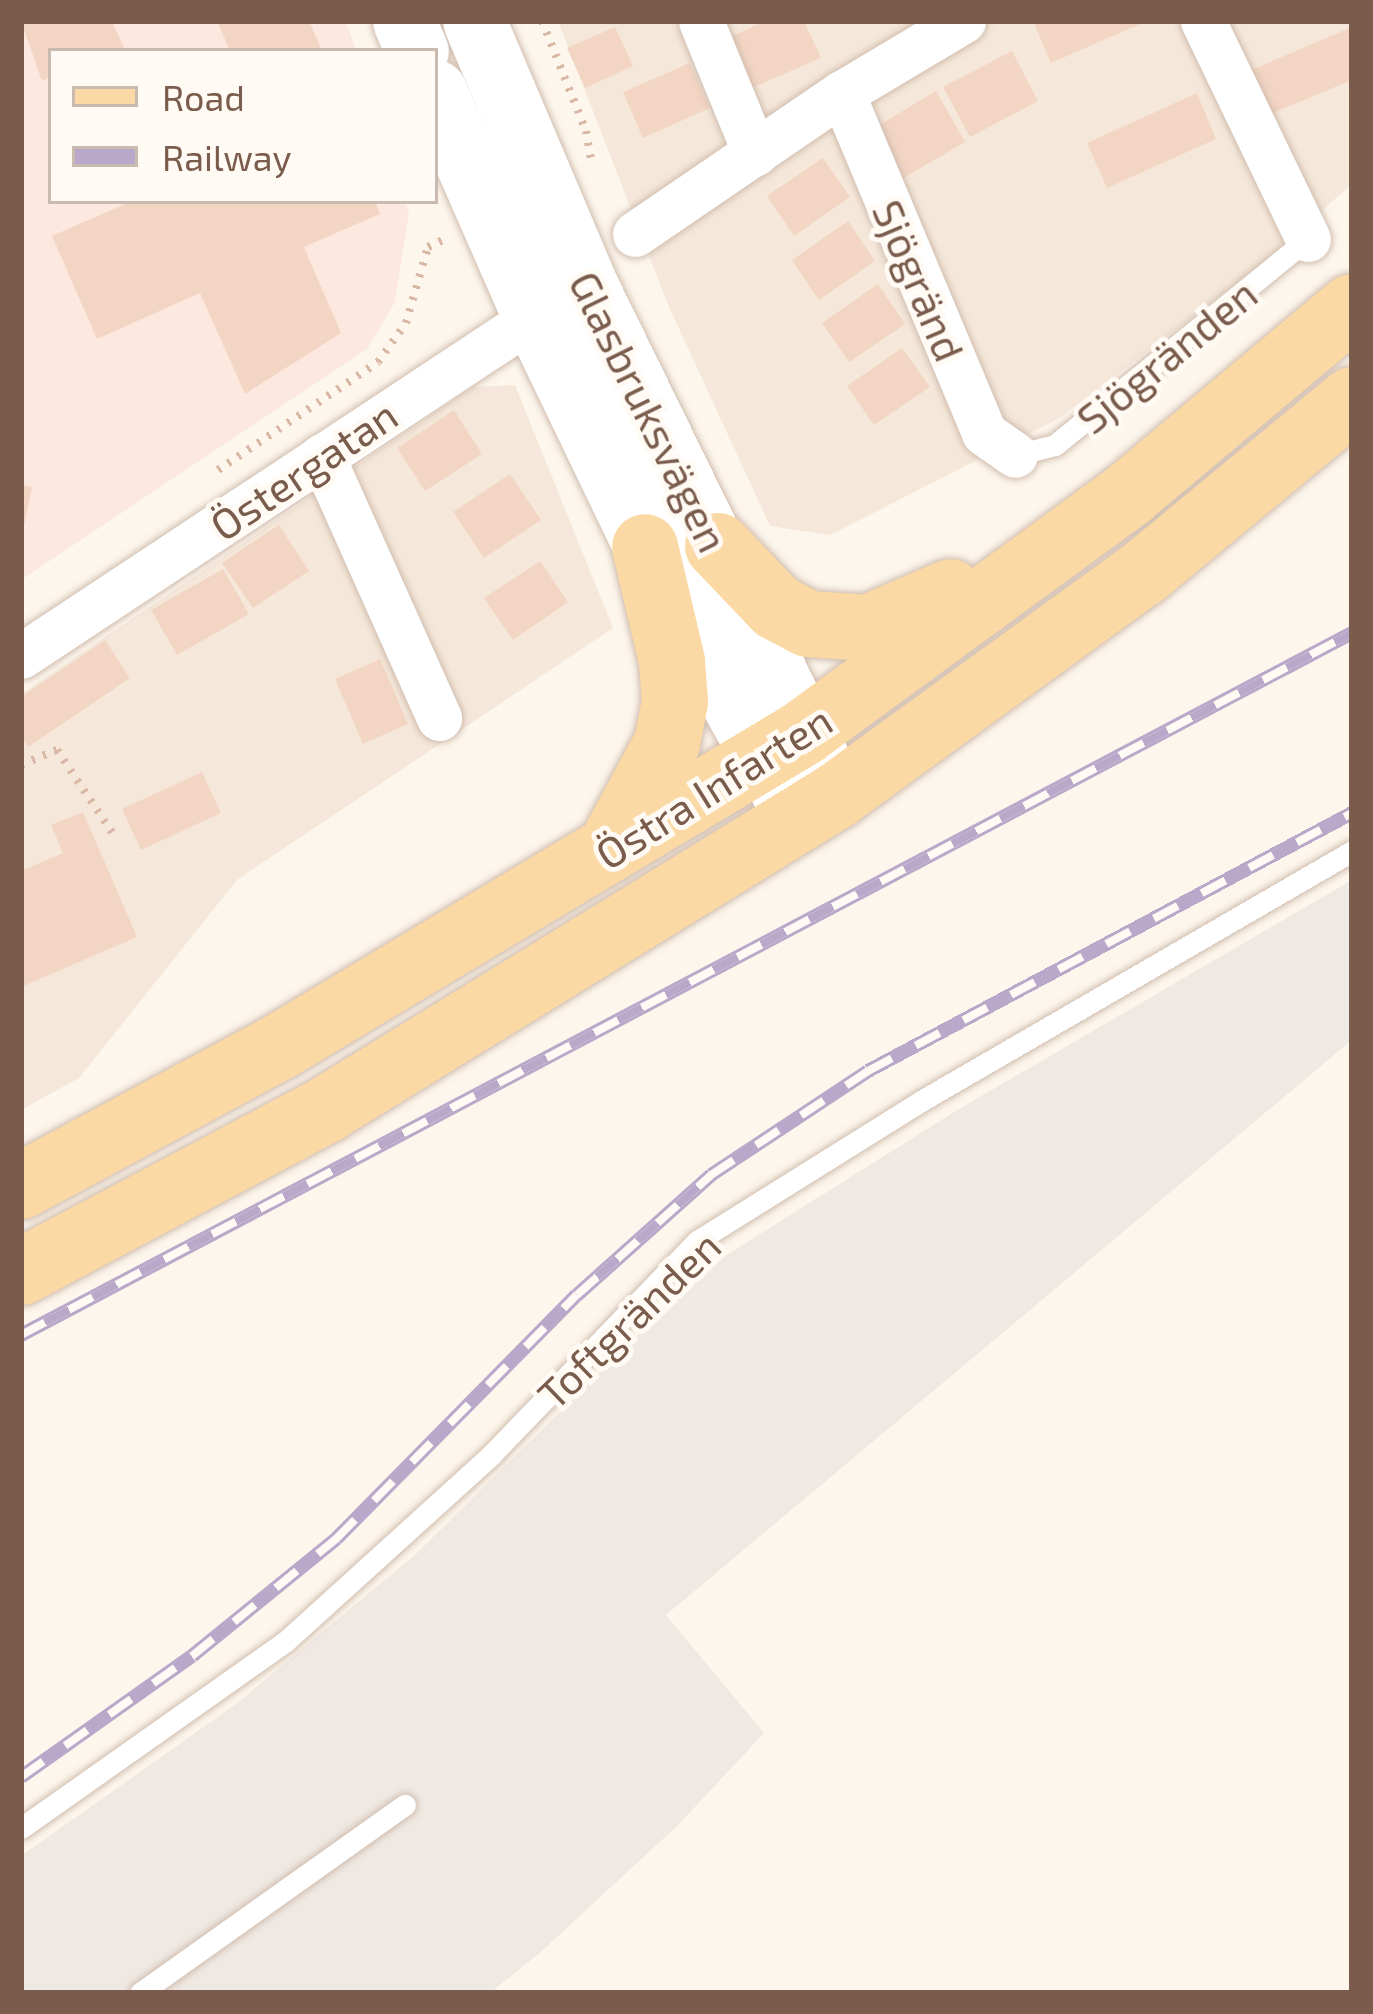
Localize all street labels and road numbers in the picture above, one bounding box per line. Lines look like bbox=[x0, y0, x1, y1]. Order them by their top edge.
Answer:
street label: Sjögränd bbox=[864, 192, 976, 368]
street label: Glasbruksvägen bbox=[560, 262, 740, 560]
street label: Sjögränden bbox=[1066, 267, 1266, 443]
street label: Östergatan bbox=[200, 388, 406, 550]
street label: Östra Infarten bbox=[586, 693, 840, 879]
street label: Toftgränden bbox=[526, 1220, 730, 1418]

